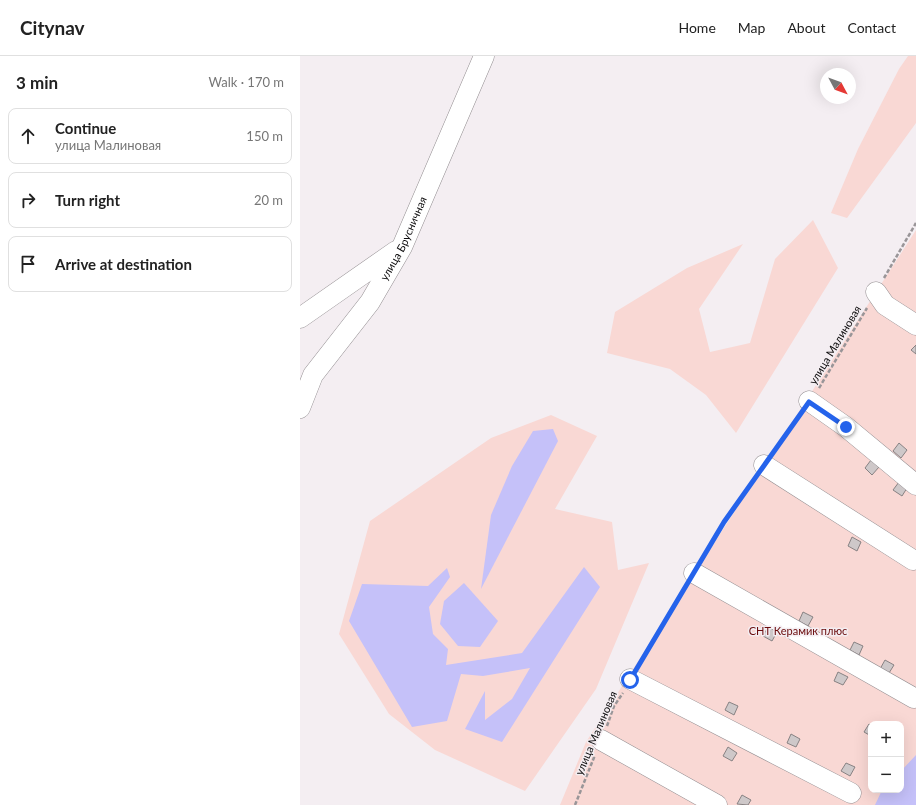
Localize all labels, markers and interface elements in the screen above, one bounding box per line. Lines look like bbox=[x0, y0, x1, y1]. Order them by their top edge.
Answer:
text: Citynav bbox=[20, 16, 85, 39]
text: Home bbox=[678, 19, 716, 36]
text: Map bbox=[738, 19, 765, 36]
text: About bbox=[787, 19, 825, 36]
text: Contact bbox=[847, 19, 896, 36]
north arrow bbox=[820, 68, 856, 104]
text: 3 min bbox=[16, 72, 58, 93]
text: Walk · 170 m bbox=[208, 74, 284, 90]
text: Continue bbox=[55, 119, 116, 137]
icon: ahead bbox=[17, 125, 39, 147]
text: 150 m bbox=[246, 128, 283, 144]
text: улица Малиновая bbox=[55, 137, 161, 153]
icon: right bbox=[17, 189, 39, 211]
text: Turn right bbox=[55, 191, 120, 209]
text: 20 m bbox=[254, 192, 283, 208]
street label: улица Брусничная bbox=[377, 194, 429, 283]
icon: arrive bbox=[17, 253, 39, 275]
text: Arrive at destination bbox=[55, 255, 192, 273]
street label: улица Малиновая bbox=[806, 303, 863, 387]
route end bbox=[837, 418, 855, 436]
park label: СНТ Керамик плюс bbox=[749, 624, 847, 637]
route start bbox=[621, 671, 639, 689]
street label: улица Малиновая bbox=[572, 689, 619, 777]
map controls bbox=[868, 721, 904, 793]
button: + bbox=[868, 721, 904, 757]
button: − bbox=[868, 757, 904, 793]

